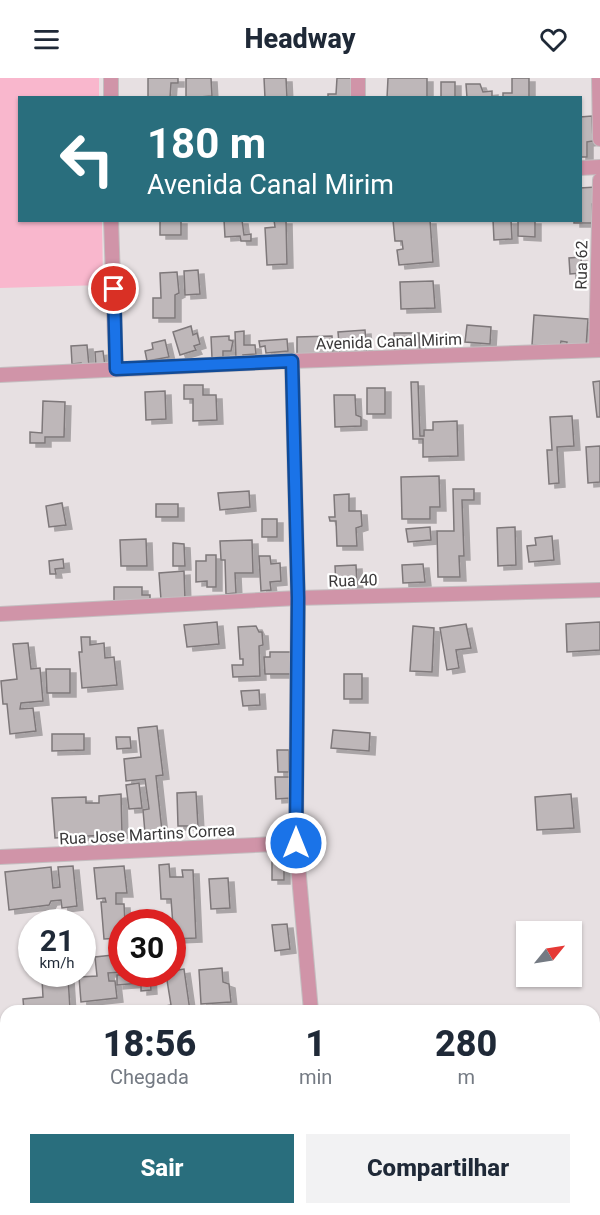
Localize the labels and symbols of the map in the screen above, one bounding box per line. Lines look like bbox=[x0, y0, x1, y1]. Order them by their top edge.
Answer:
street label: Rua 62 bbox=[572, 240, 591, 290]
pin bbox=[88, 263, 139, 314]
street label: Avenida Canal Mirim bbox=[316, 329, 462, 354]
street label: Rua 40 bbox=[328, 570, 378, 591]
position arrow bbox=[264, 811, 328, 875]
street label: Rua Jose Martins Correa bbox=[59, 820, 235, 849]
speed limit sign: 30 bbox=[108, 909, 186, 987]
north arrow bbox=[516, 921, 582, 987]

